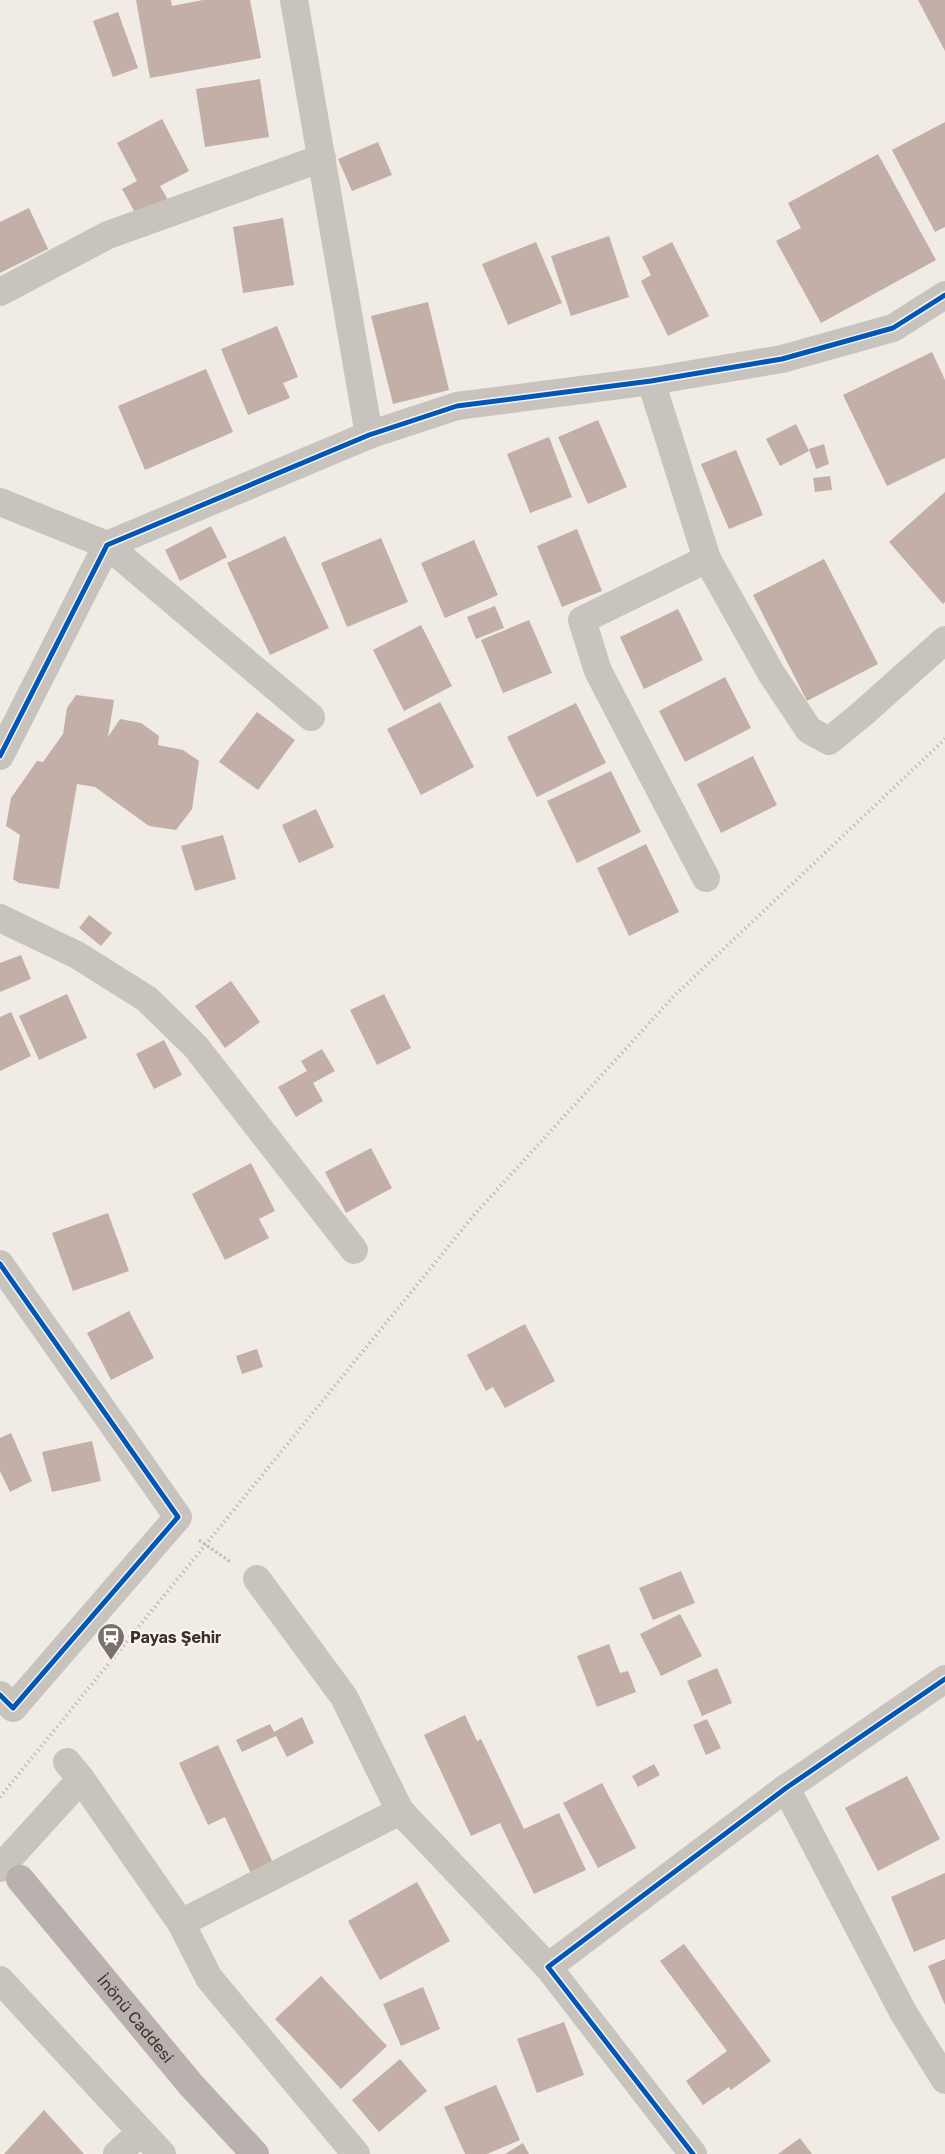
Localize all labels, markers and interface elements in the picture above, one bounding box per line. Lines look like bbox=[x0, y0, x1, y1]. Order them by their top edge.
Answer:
station icon: Payas Şehi̇r bbox=[96, 1622, 126, 1661]
place label: Payas Şehi̇r bbox=[130, 1627, 221, 1647]
street label: İnönü Caddesi bbox=[93, 1970, 178, 2067]

